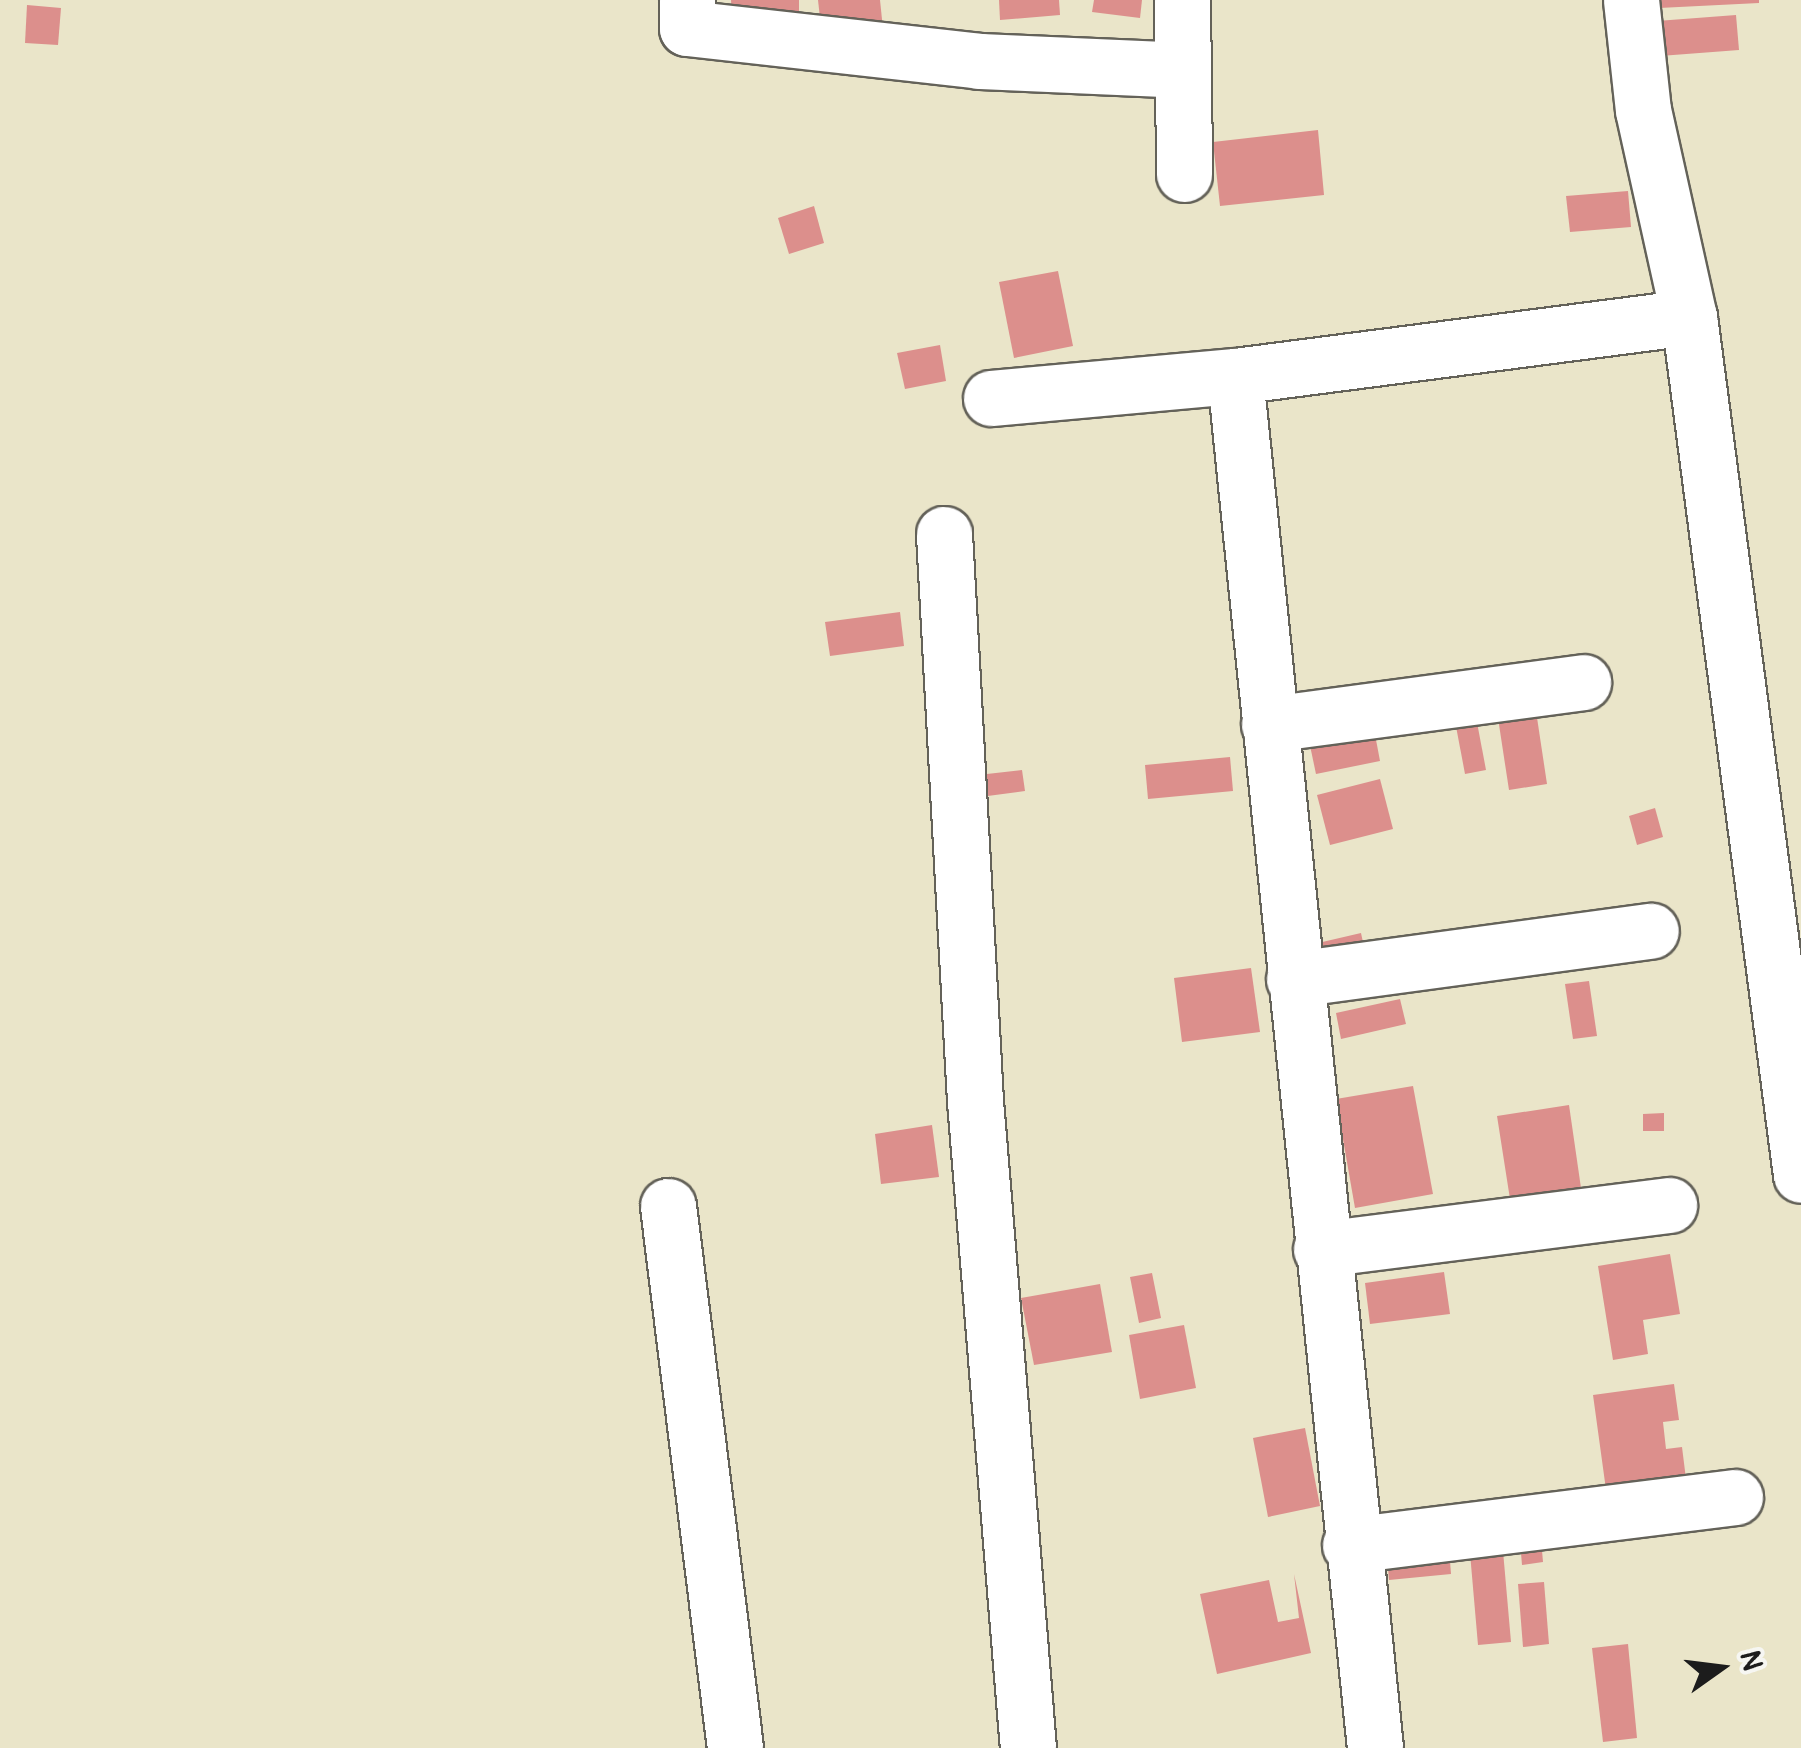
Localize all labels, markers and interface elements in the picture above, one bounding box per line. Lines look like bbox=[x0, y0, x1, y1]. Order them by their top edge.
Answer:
north arrow bbox=[1671, 1618, 1771, 1718]
text: N bbox=[1731, 1647, 1770, 1674]

